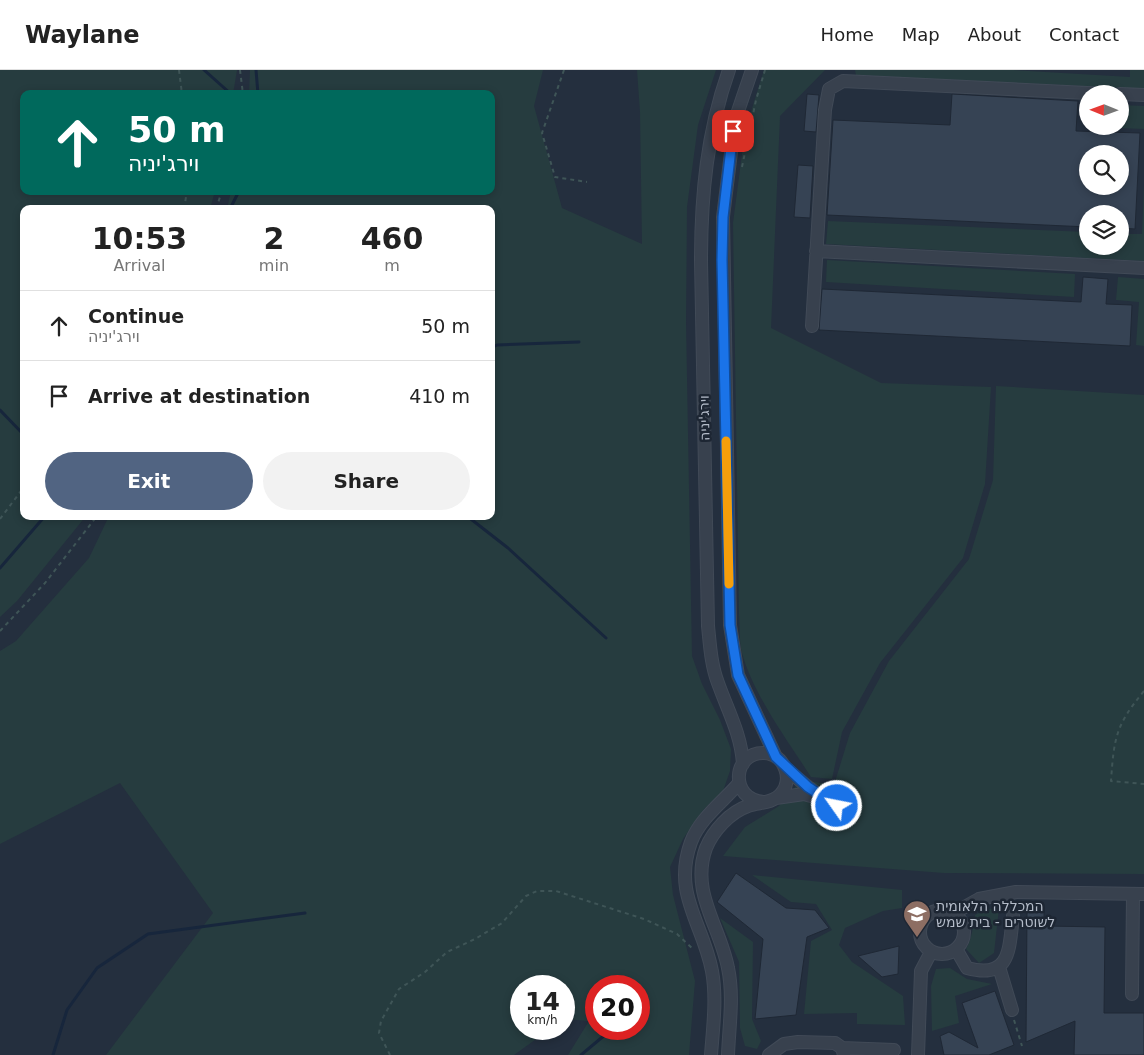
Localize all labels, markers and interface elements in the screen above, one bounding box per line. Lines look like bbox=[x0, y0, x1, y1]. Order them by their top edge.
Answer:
text: Waylane bbox=[25, 21, 140, 49]
text: Home bbox=[821, 24, 874, 45]
text: Map bbox=[902, 24, 940, 45]
text: About bbox=[968, 24, 1021, 45]
text: Contact bbox=[1049, 24, 1119, 45]
north arrow bbox=[1079, 85, 1129, 135]
map controls bbox=[1079, 85, 1129, 255]
icon: ahead bbox=[45, 110, 110, 175]
text: 50 m bbox=[128, 110, 225, 150]
pin bbox=[712, 110, 754, 152]
icon: arrive bbox=[719, 117, 747, 145]
button: search bbox=[1079, 145, 1129, 195]
text: וירג'יניה bbox=[128, 151, 199, 176]
button: layers bbox=[1079, 205, 1129, 255]
text: 10:53 bbox=[92, 221, 187, 256]
text: 2 bbox=[263, 221, 284, 256]
text: 460 bbox=[361, 221, 423, 256]
text: Arrival bbox=[113, 256, 165, 275]
text: min bbox=[259, 256, 289, 275]
text: m bbox=[384, 256, 400, 275]
text: Continue bbox=[88, 305, 184, 327]
icon: ahead bbox=[45, 312, 73, 340]
text: 50 m bbox=[421, 315, 470, 337]
text: וירג'יניה bbox=[88, 327, 140, 346]
icon: arrive bbox=[45, 382, 73, 410]
text: Arrive at destination bbox=[88, 385, 310, 407]
text: 410 m bbox=[409, 385, 470, 407]
street label: וירג'יניה bbox=[696, 395, 712, 441]
button: Exit bbox=[45, 452, 253, 510]
button: Share bbox=[263, 452, 470, 510]
position arrow bbox=[810, 779, 862, 831]
place label: המכללה הלאומית לשוטרים - בית שמש bbox=[936, 898, 1055, 930]
school or university icon: המכללה הלאומית לשוטרים - בית שמש bbox=[902, 899, 932, 938]
speed limit sign: 20 bbox=[585, 975, 650, 1040]
text: 14 bbox=[525, 987, 560, 1016]
text: km/h bbox=[527, 1013, 558, 1027]

